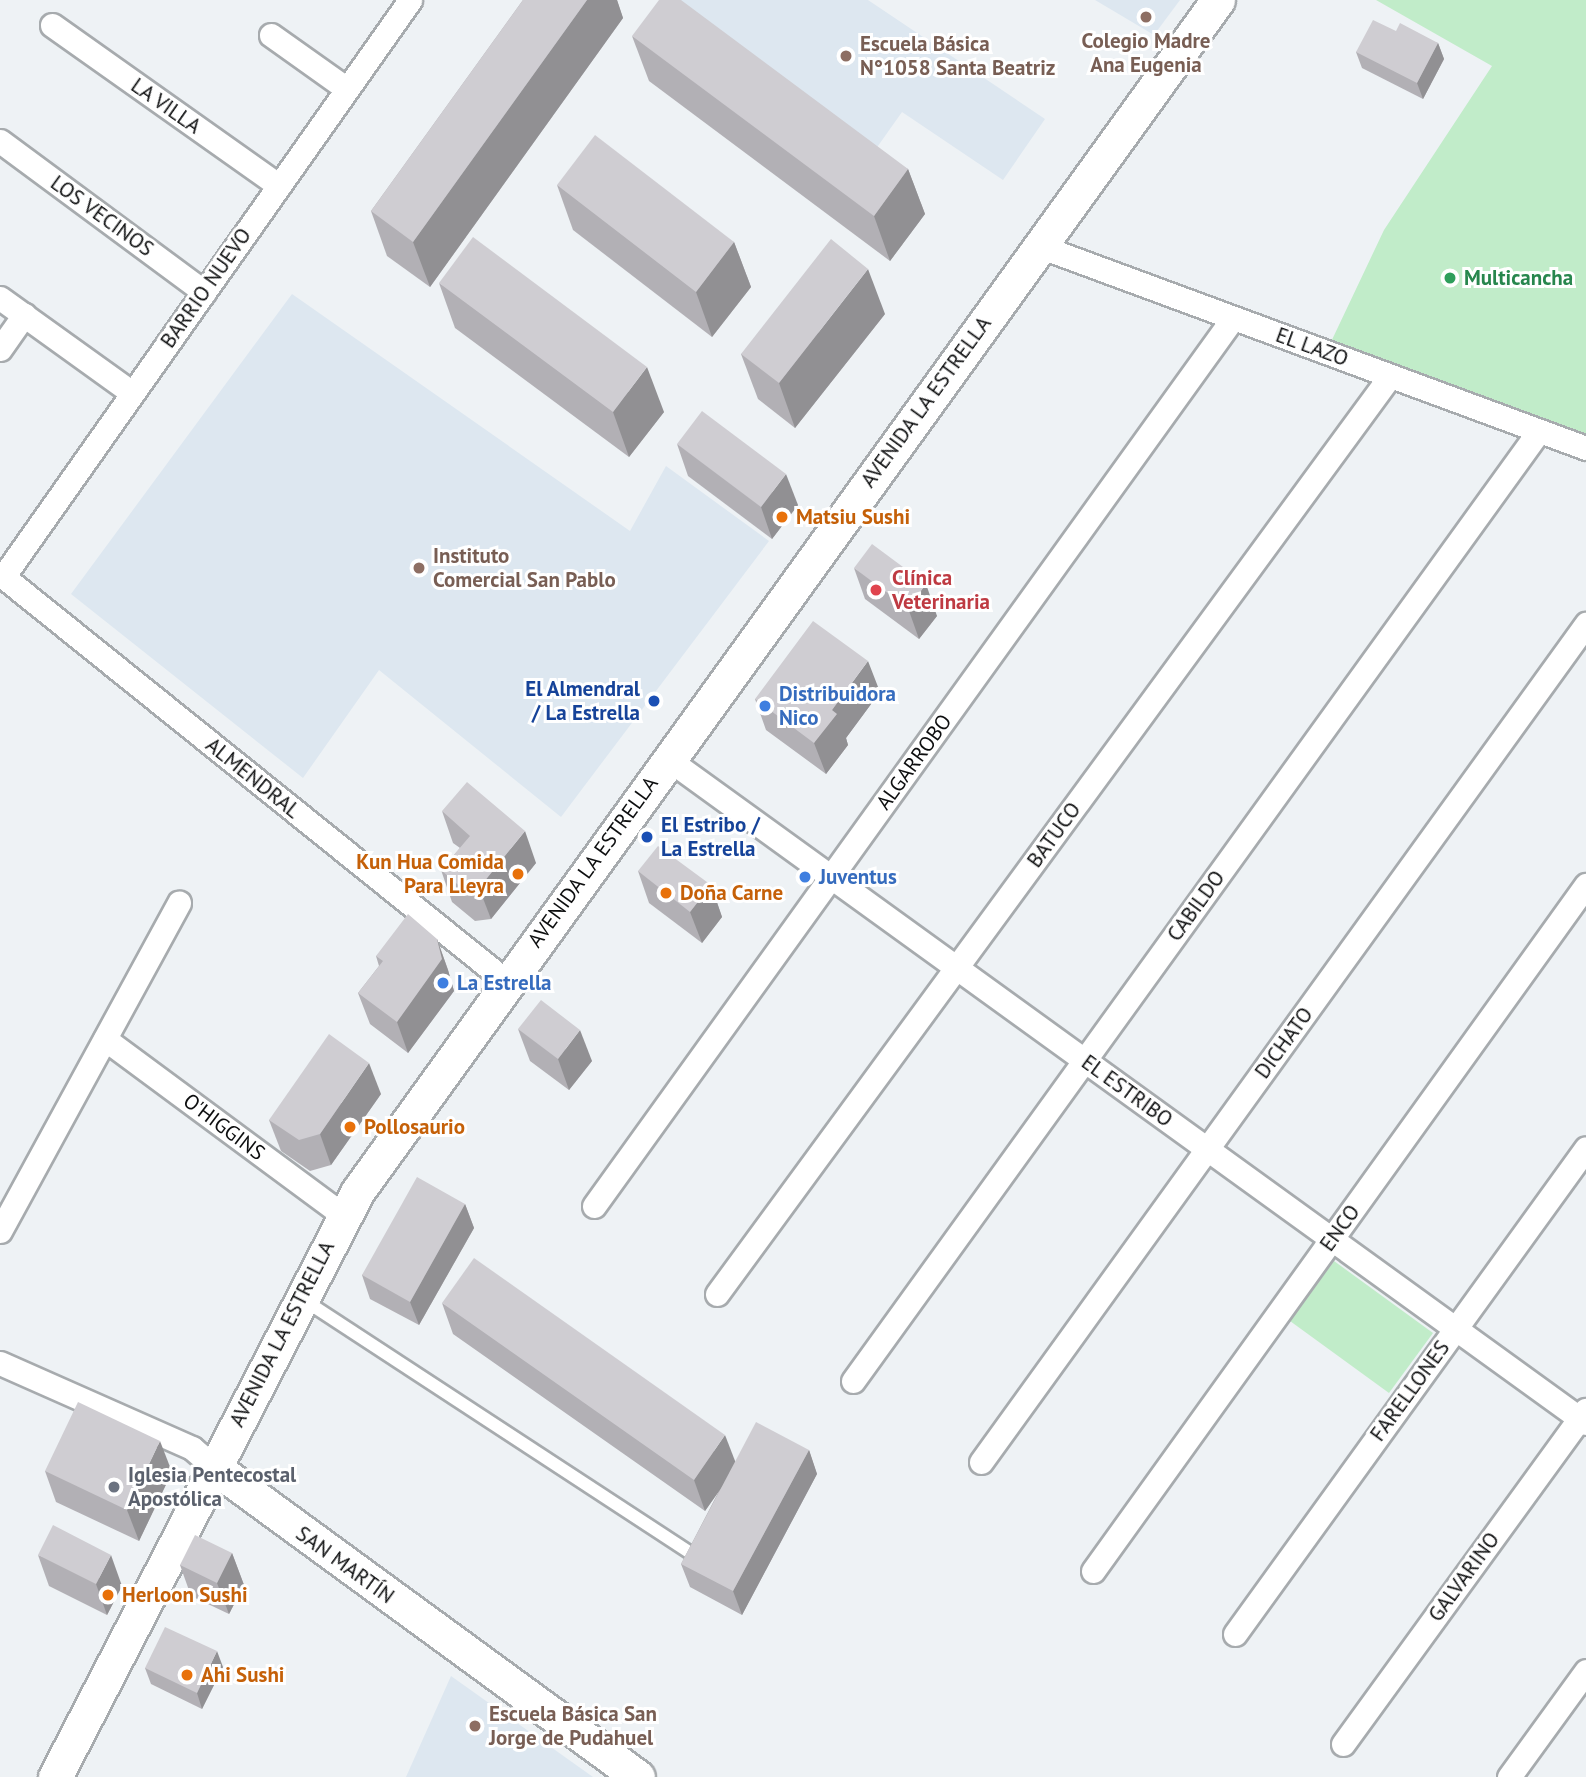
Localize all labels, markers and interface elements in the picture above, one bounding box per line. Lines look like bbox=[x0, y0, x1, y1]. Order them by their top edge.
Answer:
marker: Colegio Madre Ana Eugenia bbox=[1138, 9, 1154, 25]
place label: Colegio Madre Ana Eugenia bbox=[1081, 28, 1211, 78]
place label: Escuela Básica N°1058 Santa Beatriz bbox=[860, 31, 1055, 81]
marker: Escuela Básica N°1058 Santa Beatriz bbox=[838, 48, 854, 64]
street label: LA VILLA bbox=[126, 72, 206, 140]
street label: LOS VECINOS bbox=[45, 170, 159, 262]
street label: BARRIO NUEVO bbox=[155, 223, 257, 353]
place label: Multicancha bbox=[1464, 265, 1573, 291]
marker: Multicancha bbox=[1442, 270, 1458, 286]
street label: AVENIDA LA ESTRELLA bbox=[855, 311, 997, 493]
street label: EL LAZO bbox=[1272, 322, 1352, 372]
place label: Matsiu Sushi bbox=[796, 504, 910, 530]
marker: Matsiu Sushi bbox=[774, 509, 790, 525]
place label: Instituto Comercial San Pablo bbox=[433, 543, 616, 593]
marker: Instituto Comercial San Pablo bbox=[411, 560, 427, 576]
place label: Clínica Veterinaria bbox=[892, 565, 990, 615]
marker: Clínica Veterinaria bbox=[866, 580, 886, 600]
place label: El Almendral / La Estrella bbox=[524, 676, 640, 726]
place label: Distribuidora Nico bbox=[779, 681, 896, 731]
marker: El Almendral / La Estrella bbox=[646, 693, 662, 709]
marker: Distribuidora Nico bbox=[757, 698, 773, 714]
street label: ALGARROBO bbox=[871, 709, 957, 815]
street label: ALMENDRAL bbox=[201, 732, 305, 824]
street label: AVENIDA LA ESTRELLA bbox=[522, 771, 664, 953]
street label: BATUCO bbox=[1022, 798, 1086, 872]
place label: El Estribo / La Estrella bbox=[661, 812, 760, 862]
marker: El Estribo / La Estrella bbox=[639, 829, 655, 845]
place label: Kun Hua Comida Para Lleyra bbox=[356, 849, 504, 899]
place label: Juventus bbox=[819, 864, 897, 890]
marker: Kun Hua Comida Para Lleyra bbox=[510, 866, 526, 882]
street label: CABILDO bbox=[1162, 866, 1230, 946]
marker: Juventus bbox=[797, 869, 813, 885]
place label: Doña Carne bbox=[680, 880, 783, 906]
marker: Doña Carne bbox=[658, 885, 674, 901]
place label: La Estrella bbox=[457, 970, 551, 996]
marker: La Estrella bbox=[435, 975, 451, 991]
street label: DICHATO bbox=[1250, 1002, 1318, 1084]
street label: EL ESTRIBO bbox=[1076, 1049, 1178, 1133]
street label: O'HIGGINS bbox=[178, 1088, 270, 1166]
place label: Pollosaurio bbox=[364, 1114, 465, 1140]
marker: Pollosaurio bbox=[342, 1119, 358, 1135]
street label: ENCO bbox=[1315, 1200, 1365, 1256]
street label: AVENIDA LA ESTRELLA bbox=[224, 1236, 340, 1432]
street label: FARELLONES bbox=[1365, 1336, 1455, 1446]
place label: Iglesia Pentecostal Apostólica bbox=[128, 1462, 296, 1512]
marker: Iglesia Pentecostal Apostólica bbox=[106, 1479, 122, 1495]
street label: SAN MARTÍN bbox=[291, 1521, 399, 1609]
street label: GALVARINO bbox=[1423, 1527, 1505, 1627]
place label: Herloon Sushi bbox=[122, 1582, 248, 1608]
marker: Herloon Sushi bbox=[100, 1587, 116, 1603]
place label: Ahi Sushi bbox=[201, 1662, 284, 1688]
marker: Ahi Sushi bbox=[179, 1667, 195, 1683]
place label: Escuela Básica San Jorge de Pudahuel bbox=[489, 1701, 657, 1751]
marker: Escuela Básica San Jorge de Pudahuel bbox=[467, 1718, 483, 1734]

